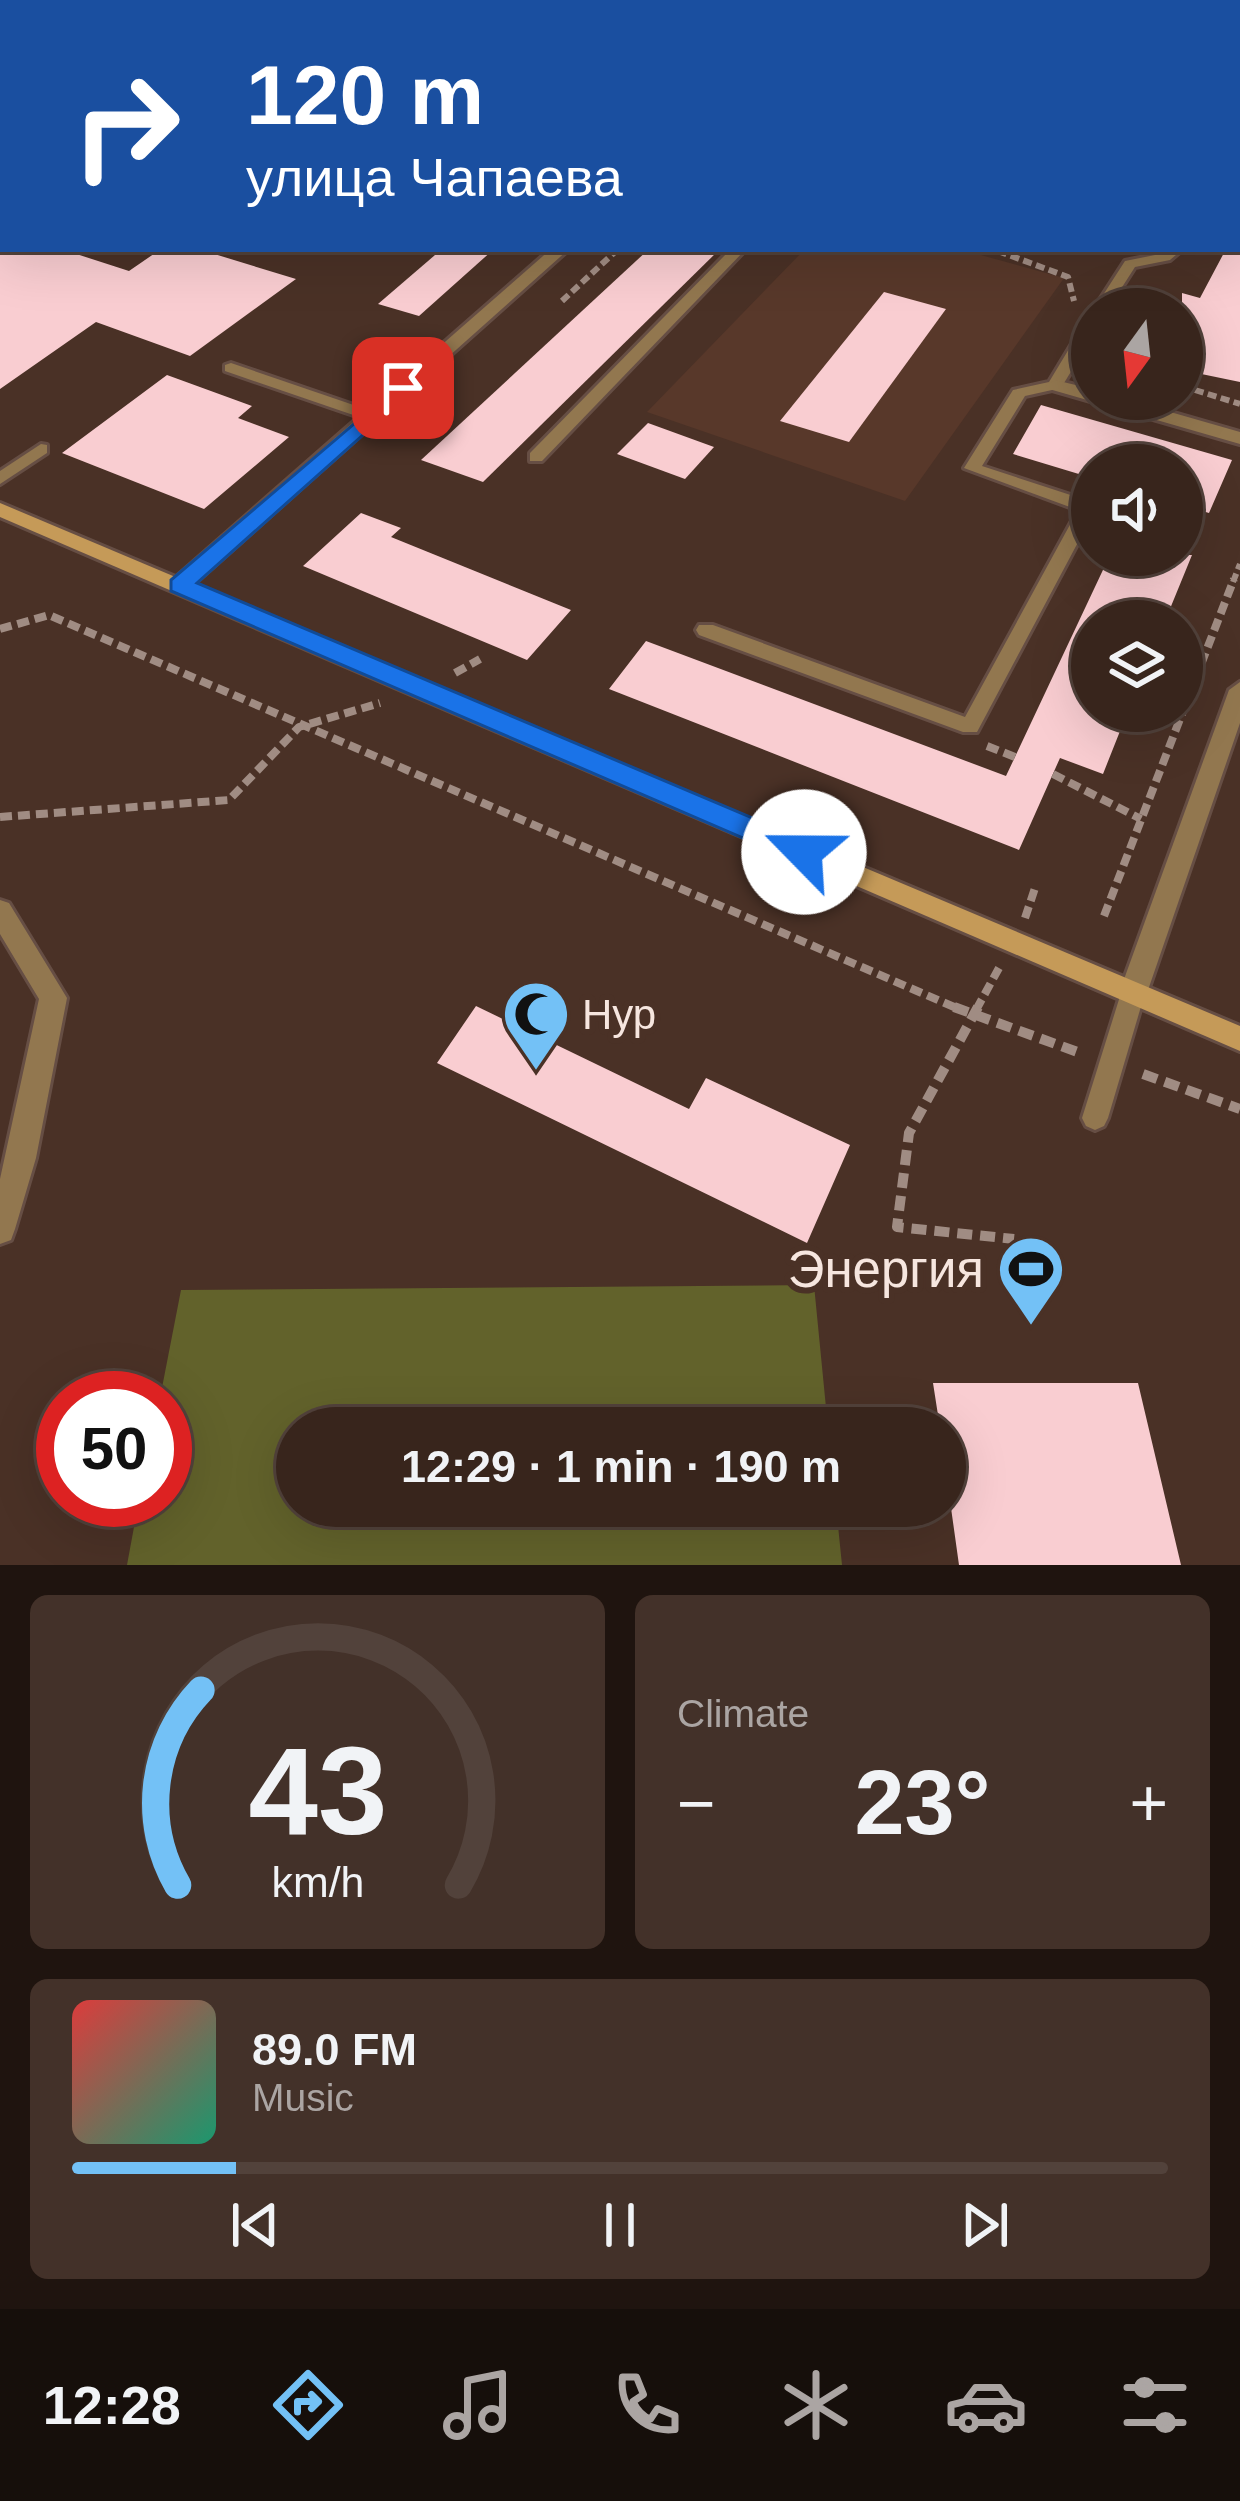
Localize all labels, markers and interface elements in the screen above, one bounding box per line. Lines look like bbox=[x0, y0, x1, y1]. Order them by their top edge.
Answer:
icon: right bbox=[48, 48, 204, 204]
text: 120 m bbox=[246, 48, 484, 142]
text: улица Чапаева bbox=[246, 147, 623, 207]
north arrow bbox=[1071, 288, 1203, 420]
map controls bbox=[1071, 288, 1203, 732]
pin bbox=[352, 337, 454, 439]
icon: arrive bbox=[370, 355, 436, 421]
button: sound bbox=[1071, 444, 1203, 576]
button: layers bbox=[1071, 600, 1203, 732]
position arrow bbox=[741, 789, 867, 915]
mosque icon: Нур bbox=[501, 979, 571, 1073]
place label: Нур bbox=[582, 991, 656, 1038]
sports icon: Энергия bbox=[996, 1234, 1066, 1328]
place label: Энергия bbox=[788, 1241, 984, 1298]
speed limit sign: 50 bbox=[36, 1371, 192, 1527]
text: 12:29 · 1 min · 190 m bbox=[401, 1441, 841, 1492]
text: Climate bbox=[677, 1692, 809, 1735]
text: 43 bbox=[248, 1721, 387, 1860]
text: 23° bbox=[854, 1753, 991, 1853]
text: − bbox=[677, 1766, 716, 1840]
text: + bbox=[1129, 1766, 1168, 1840]
text: km/h bbox=[271, 1858, 364, 1906]
text: 89.0 FM bbox=[252, 2024, 417, 2075]
text: Music bbox=[252, 2076, 354, 2119]
icon: previous bbox=[222, 2192, 288, 2258]
icon: pause bbox=[587, 2192, 653, 2258]
icon: next bbox=[952, 2192, 1018, 2258]
icon: directions bbox=[266, 2363, 350, 2447]
icon: music bbox=[436, 2363, 520, 2447]
icon: phone bbox=[605, 2363, 689, 2447]
icon: climate bbox=[774, 2363, 858, 2447]
icon: car bbox=[944, 2363, 1028, 2447]
icon: filters bbox=[1113, 2363, 1197, 2447]
text: 12:28 bbox=[43, 2375, 181, 2435]

